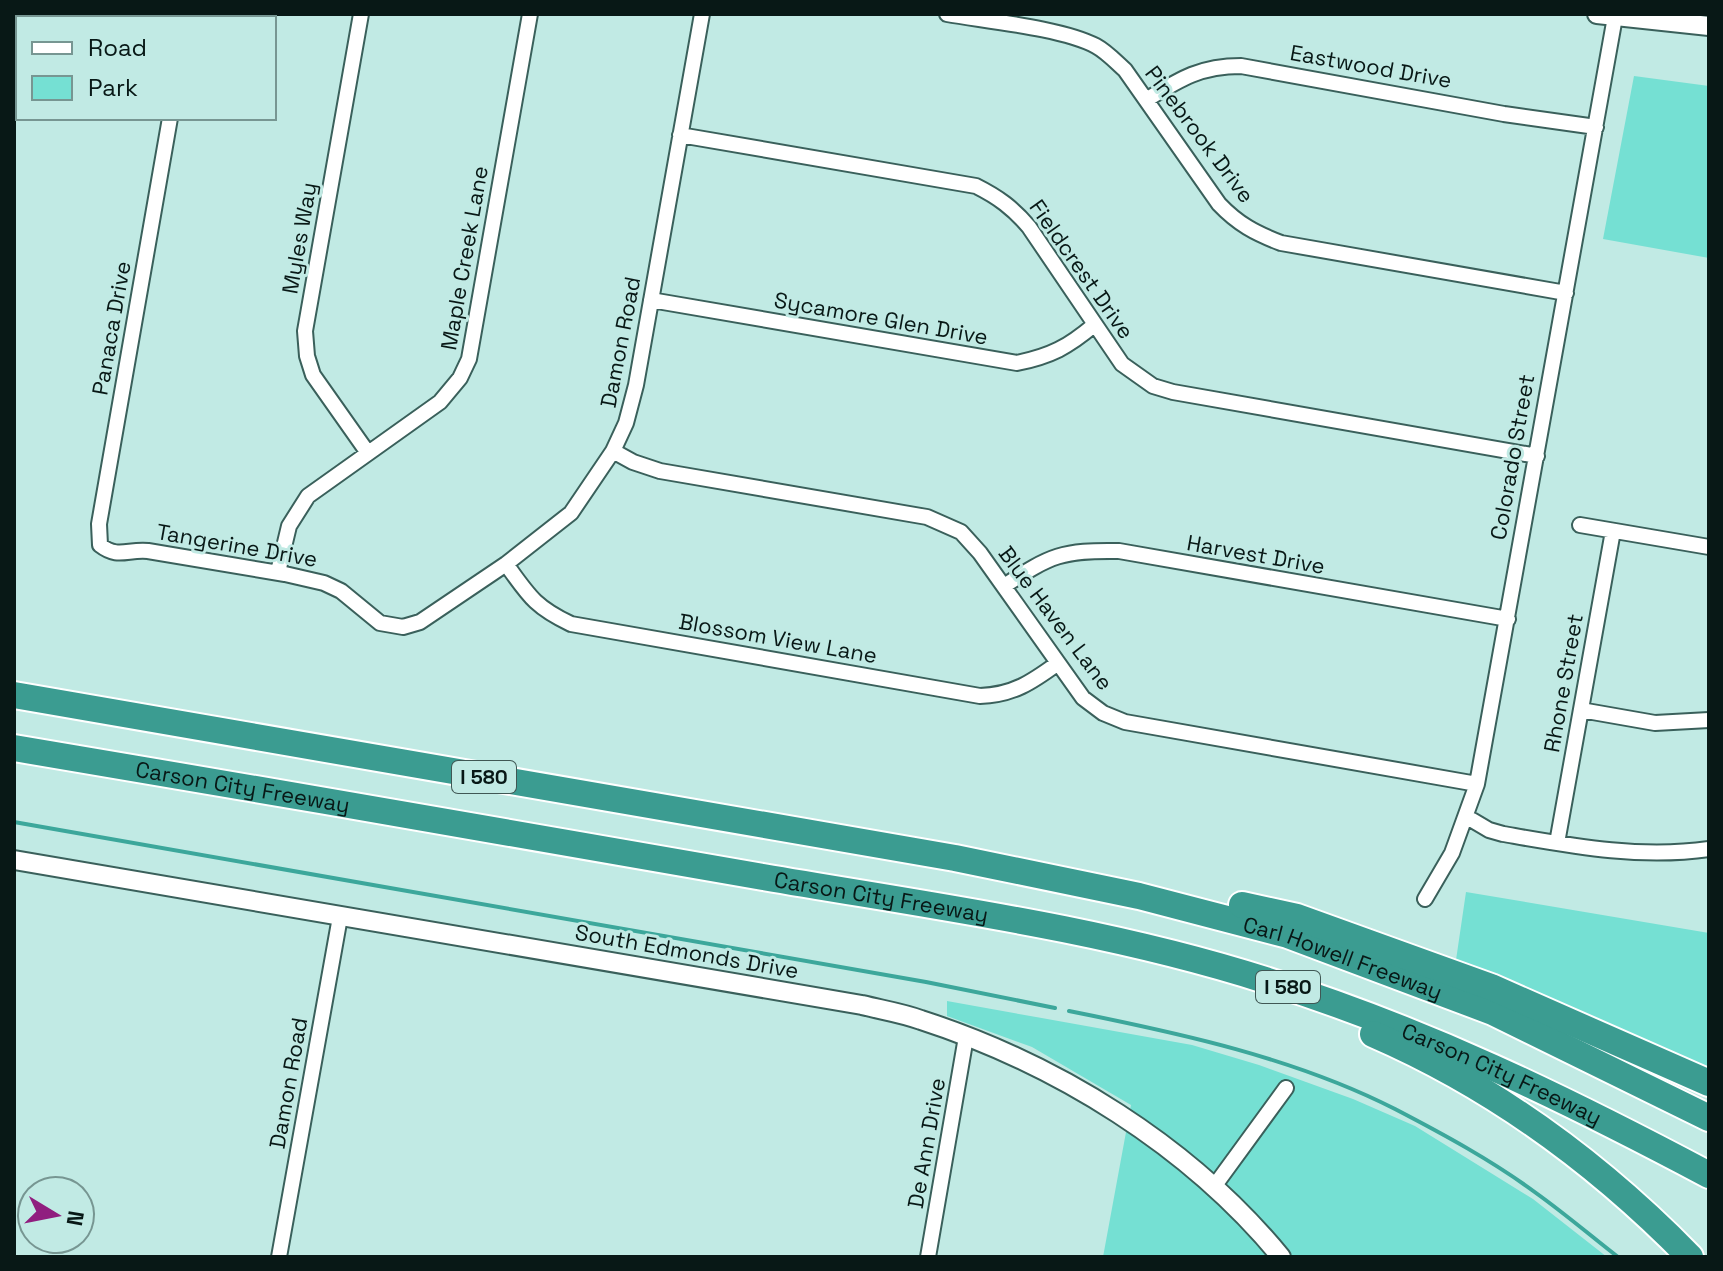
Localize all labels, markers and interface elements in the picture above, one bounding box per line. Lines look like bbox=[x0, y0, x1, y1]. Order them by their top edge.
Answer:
legend bbox=[16, 16, 276, 120]
text: Road bbox=[88, 32, 147, 63]
street label: Eastwood Drive bbox=[1288, 38, 1454, 94]
street label: Pinebrook Drive bbox=[1139, 60, 1261, 208]
text: Park bbox=[88, 72, 138, 103]
street label: Maple Creek Lane bbox=[434, 164, 494, 352]
street label: Myles Way bbox=[275, 180, 323, 296]
street label: Fieldcrest Drive bbox=[1024, 194, 1140, 344]
street label: Panaca Drive bbox=[85, 259, 137, 397]
street label: Damon Road bbox=[594, 274, 646, 410]
street label: Sycamore Glen Drive bbox=[772, 285, 990, 351]
street label: Colorado Street bbox=[1484, 372, 1540, 542]
street label: Tangerine Drive bbox=[154, 517, 320, 573]
street label: Harvest Drive bbox=[1185, 528, 1327, 580]
street label: Blue Haven Lane bbox=[993, 540, 1119, 696]
street label: Blossom View Lane bbox=[677, 607, 879, 669]
street label: Rhone Street bbox=[1537, 611, 1589, 755]
street label: Carson City Freeway bbox=[134, 755, 352, 819]
road number: I 580 bbox=[452, 761, 516, 793]
street label: Carson City Freeway bbox=[772, 865, 991, 929]
street label: Carl Howell Freeway bbox=[1240, 910, 1446, 1006]
street label: South Edmonds Drive bbox=[573, 918, 801, 984]
road number: I 580 bbox=[1256, 971, 1320, 1003]
street label: Damon Road bbox=[263, 1015, 313, 1151]
street label: Carson City Freeway bbox=[1398, 1016, 1607, 1131]
street label: De Ann Drive bbox=[901, 1075, 951, 1211]
north arrow bbox=[16, 1175, 96, 1255]
text: N bbox=[61, 1209, 91, 1228]

